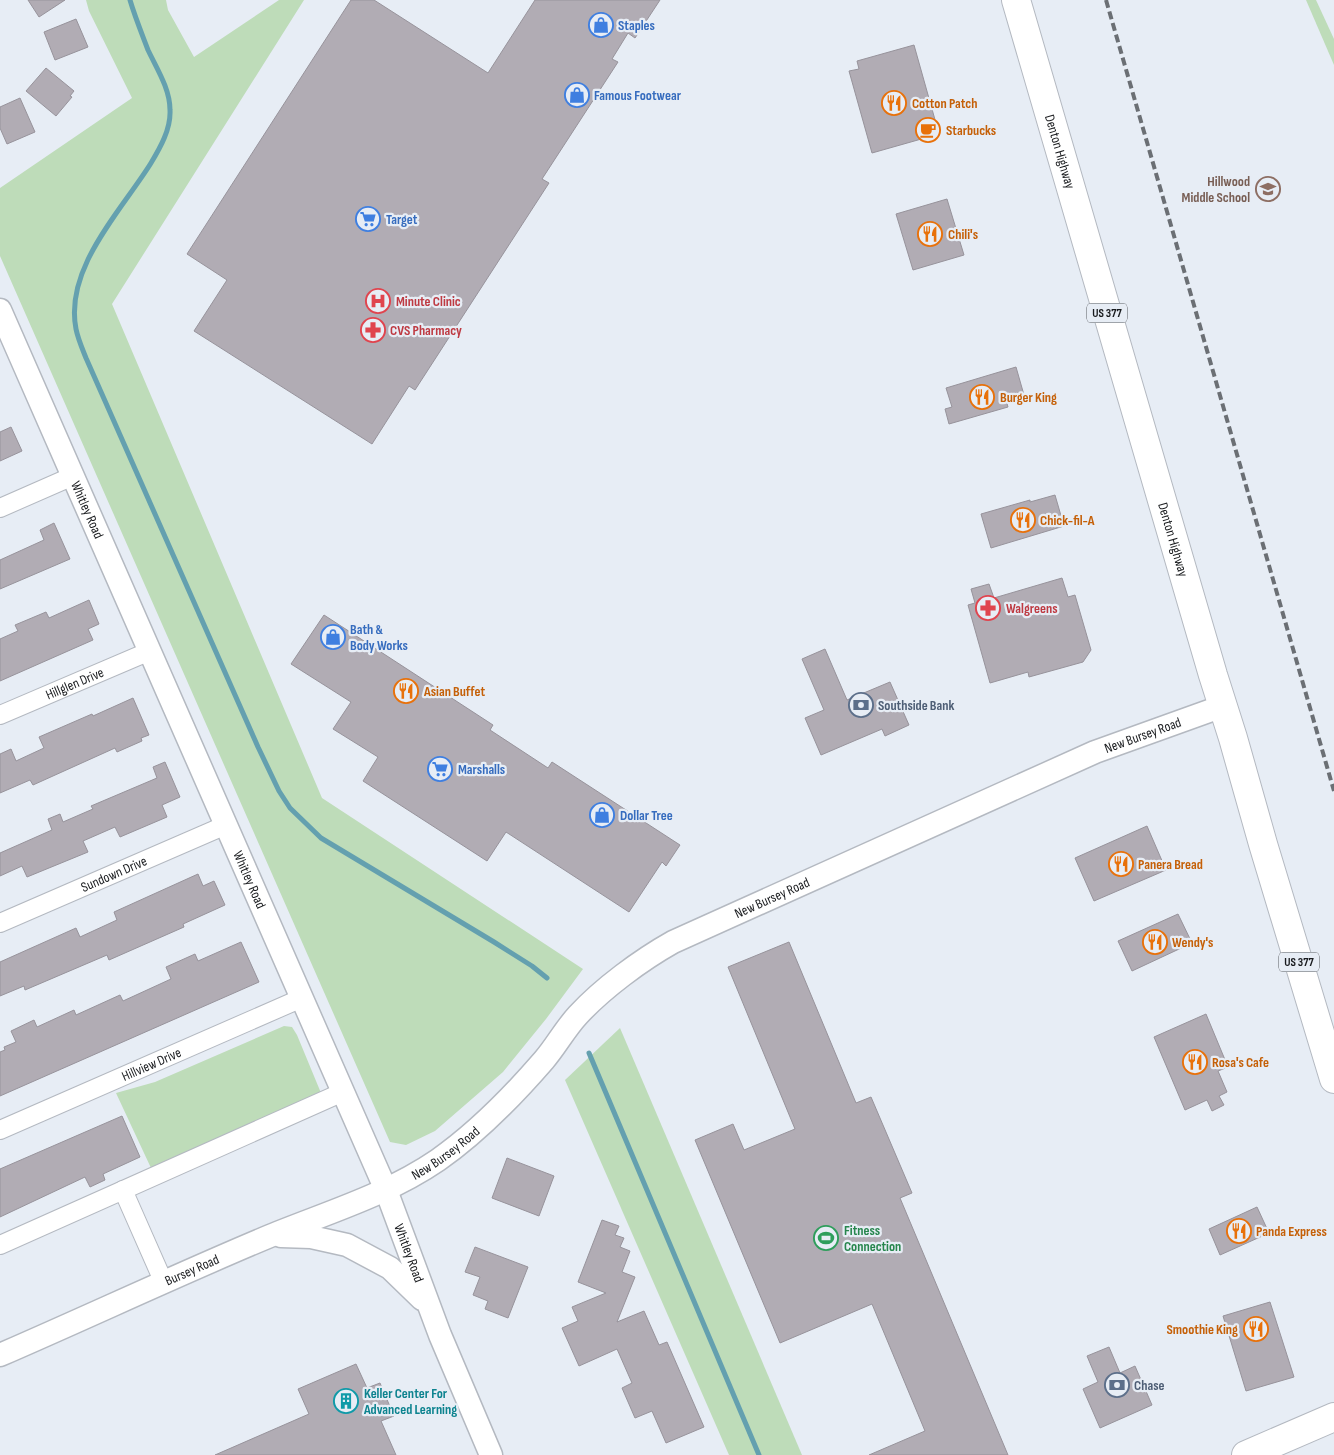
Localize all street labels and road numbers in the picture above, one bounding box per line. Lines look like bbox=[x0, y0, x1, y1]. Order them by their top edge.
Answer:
street label: Denton Highway bbox=[1041, 113, 1079, 191]
road number: US 377 bbox=[1087, 304, 1127, 322]
street label: Whitley Road bbox=[68, 478, 108, 541]
street label: Denton Highway bbox=[1155, 500, 1193, 579]
street label: Hillglen Drive bbox=[43, 663, 106, 703]
street label: New Bursey Road bbox=[1102, 713, 1183, 756]
street label: Whitley Road bbox=[230, 848, 270, 911]
street label: Sundown Drive bbox=[78, 852, 149, 895]
street label: New Bursey Road bbox=[732, 873, 812, 922]
road number: US 377 bbox=[1279, 952, 1319, 972]
street label: Hillview Drive bbox=[119, 1043, 184, 1084]
street label: New Bursey Road bbox=[408, 1122, 483, 1183]
street label: Whitley Road bbox=[391, 1221, 428, 1285]
street label: Bursey Road bbox=[162, 1250, 222, 1289]

